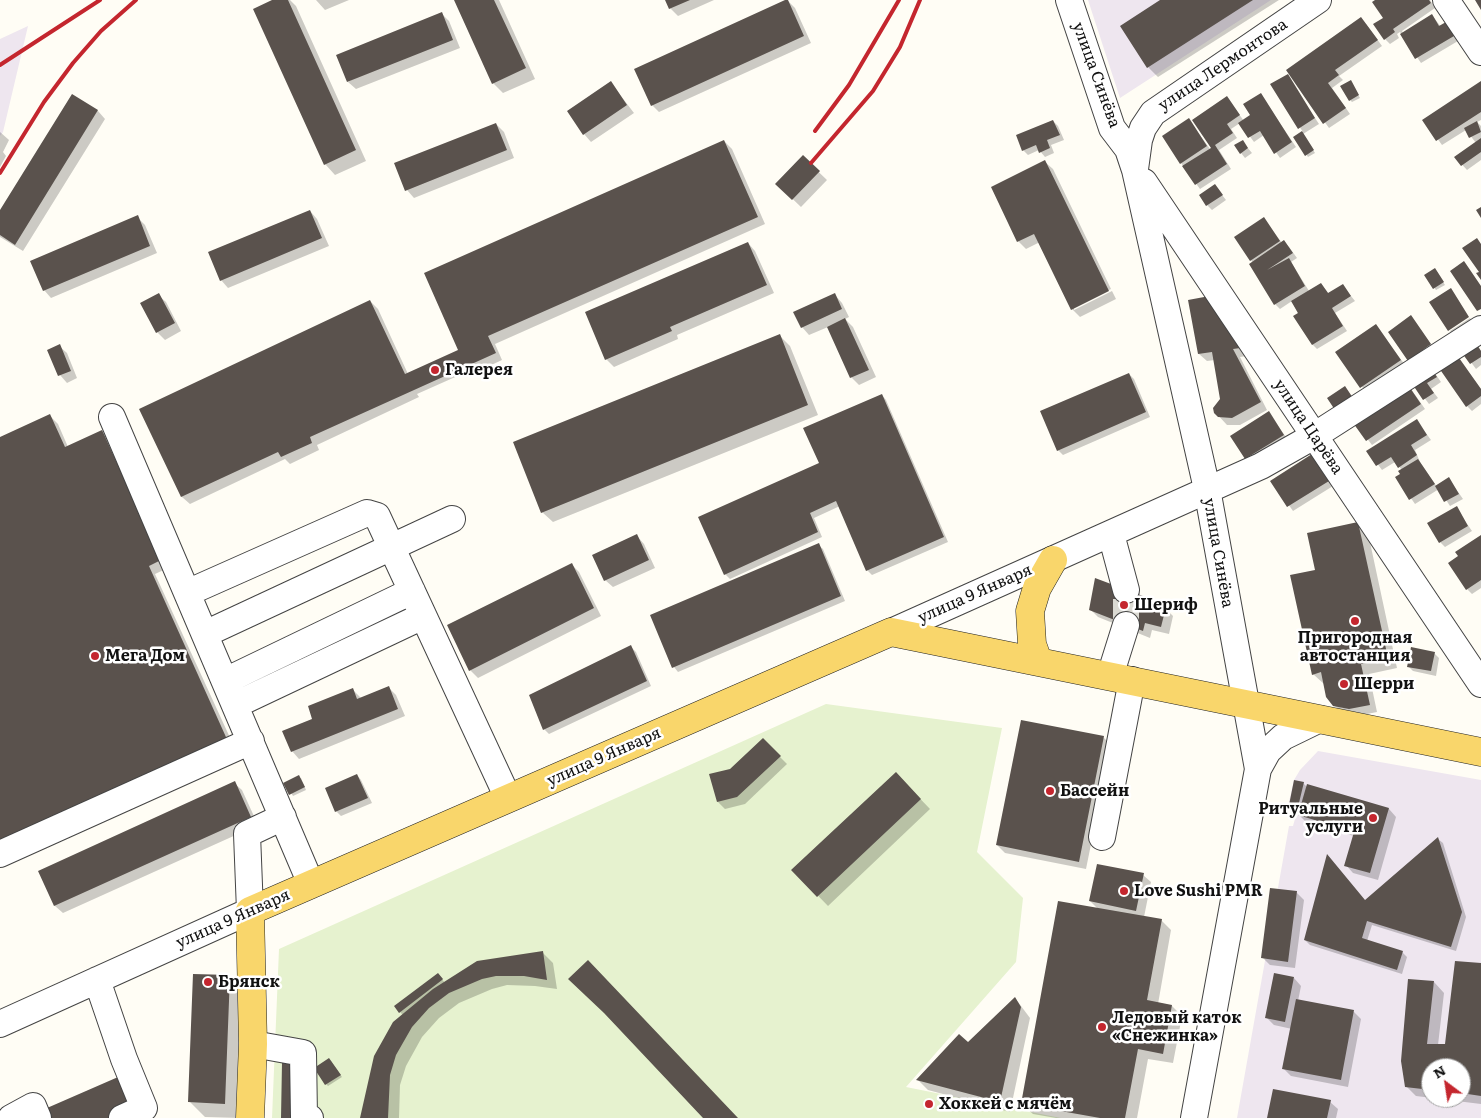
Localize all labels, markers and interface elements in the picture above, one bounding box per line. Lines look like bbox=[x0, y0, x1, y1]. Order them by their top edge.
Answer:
street label: улица Лермонтова bbox=[1155, 15, 1291, 115]
street label: улица Синёва bbox=[1068, 20, 1124, 130]
place label: Галерея bbox=[445, 360, 513, 380]
marker: Галерея bbox=[429, 364, 441, 376]
street label: улица Царёва bbox=[1269, 376, 1347, 478]
street label: улица Синёва bbox=[1199, 497, 1237, 609]
street label: улица 9 Января bbox=[915, 560, 1035, 628]
place label: Шериф bbox=[1134, 595, 1198, 615]
marker: Шериф bbox=[1118, 599, 1130, 611]
marker: Пригородная автостанция bbox=[1349, 615, 1361, 627]
place label: Пригородная автостанция bbox=[1298, 628, 1412, 666]
place label: Мега Дом bbox=[105, 646, 185, 666]
marker: Мега Дом bbox=[89, 650, 101, 662]
place label: Шерри bbox=[1354, 674, 1414, 694]
marker: Шерри bbox=[1338, 678, 1350, 690]
street label: улица 9 Января bbox=[544, 723, 664, 791]
place label: Бассейн bbox=[1060, 781, 1129, 801]
marker: Бассейн bbox=[1044, 785, 1056, 797]
place label: Ритуальные услуги bbox=[1258, 799, 1363, 837]
marker: Ритуальные услуги bbox=[1367, 812, 1379, 824]
place label: Love Sushi PMR bbox=[1134, 881, 1263, 901]
street label: улица 9 Января bbox=[173, 885, 293, 953]
marker: Love Sushi PMR bbox=[1118, 885, 1130, 897]
place label: Брянск bbox=[218, 972, 280, 992]
marker: Брянск bbox=[202, 976, 214, 988]
place label: Ледовый каток «Снежинка» bbox=[1112, 1008, 1242, 1046]
marker: Ледовый каток «Снежинка» bbox=[1096, 1021, 1108, 1033]
north arrow bbox=[1421, 1058, 1471, 1108]
text: N bbox=[1429, 1059, 1449, 1083]
place label: Хоккей с мячём bbox=[939, 1094, 1072, 1114]
marker: Хоккей с мячём bbox=[923, 1098, 935, 1110]

